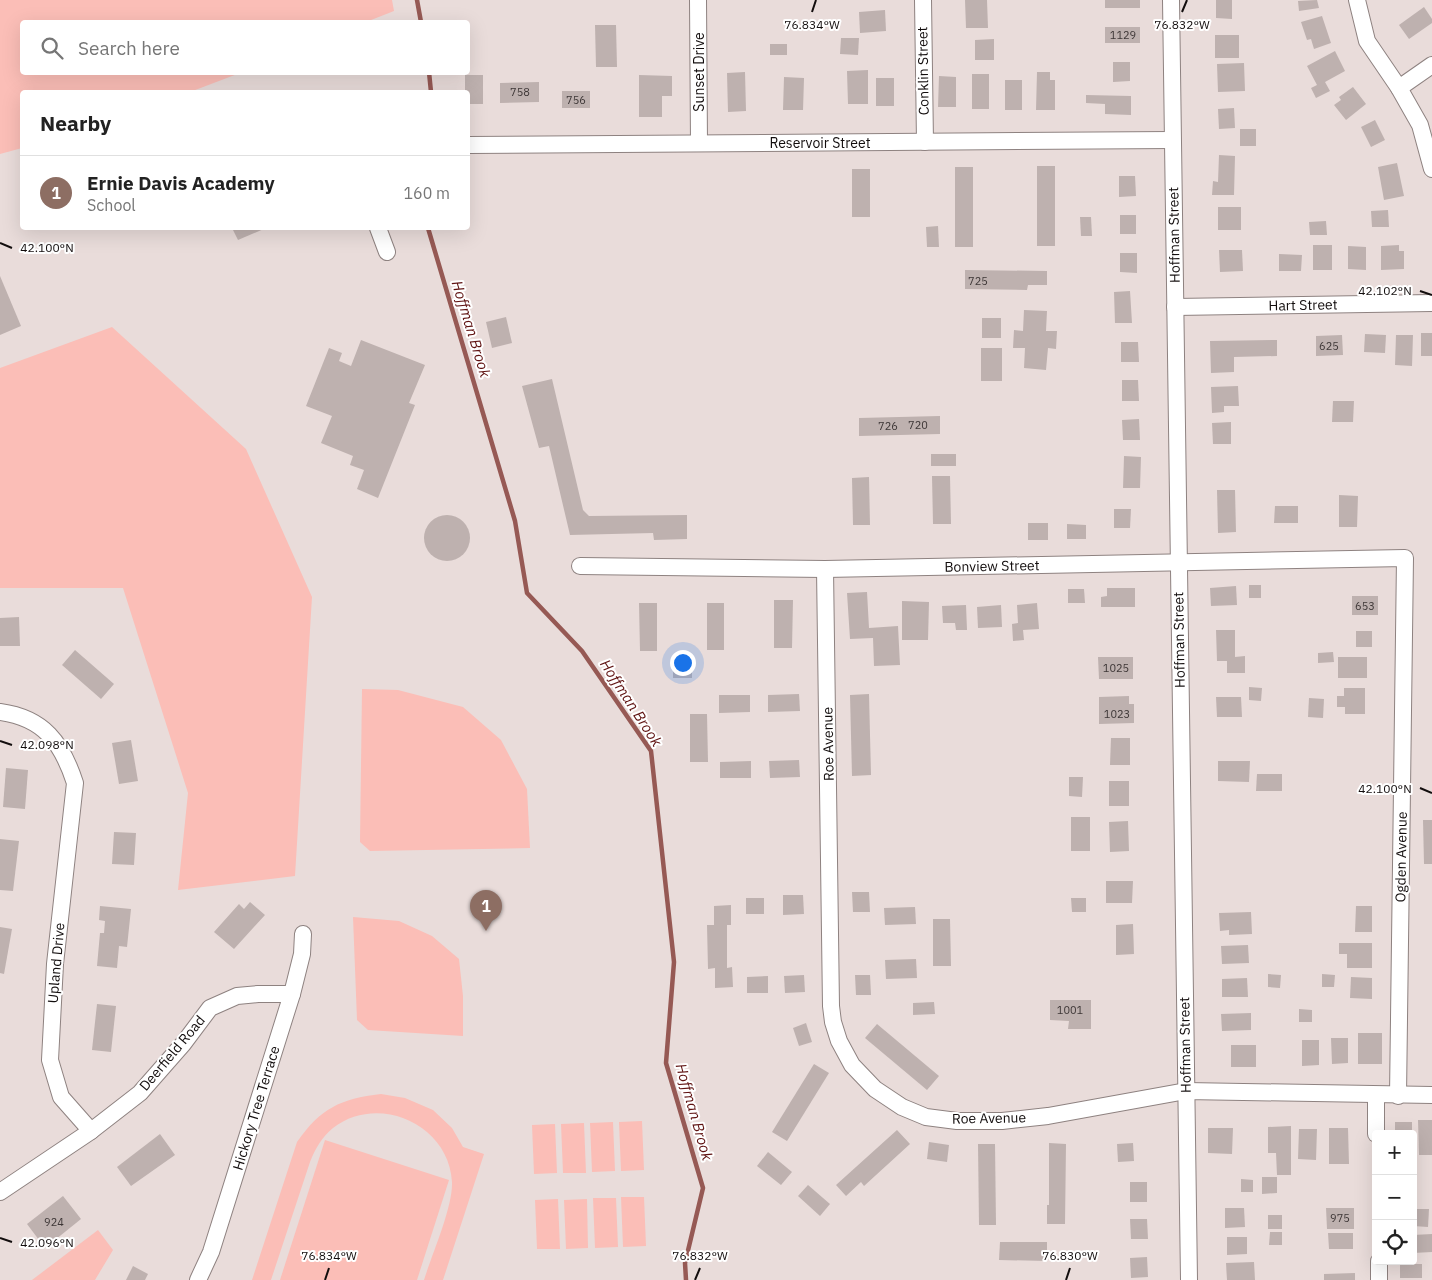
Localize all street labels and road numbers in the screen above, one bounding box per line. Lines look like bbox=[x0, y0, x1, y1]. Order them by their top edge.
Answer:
street label: Conklin Street bbox=[913, 26, 933, 116]
street label: Sunset Drive bbox=[690, 32, 708, 112]
street label: Reservoir Street bbox=[769, 134, 871, 152]
street label: Hoffman Street bbox=[1164, 187, 1184, 283]
street label: Hart Street bbox=[1268, 295, 1338, 315]
street label: Bonview Street bbox=[944, 556, 1040, 576]
street label: Hoffman Street bbox=[1169, 592, 1189, 688]
street label: Roe Avenue bbox=[818, 706, 838, 781]
street label: Ogden Avenue bbox=[1391, 811, 1411, 903]
street label: Upland Drive bbox=[44, 922, 69, 1004]
street label: Hoffman Street bbox=[1175, 997, 1195, 1093]
street label: Deerfield Road bbox=[135, 1012, 209, 1094]
street label: Hickory Tree Terrace bbox=[229, 1043, 284, 1172]
street label: Roe Avenue bbox=[952, 1108, 1027, 1128]

